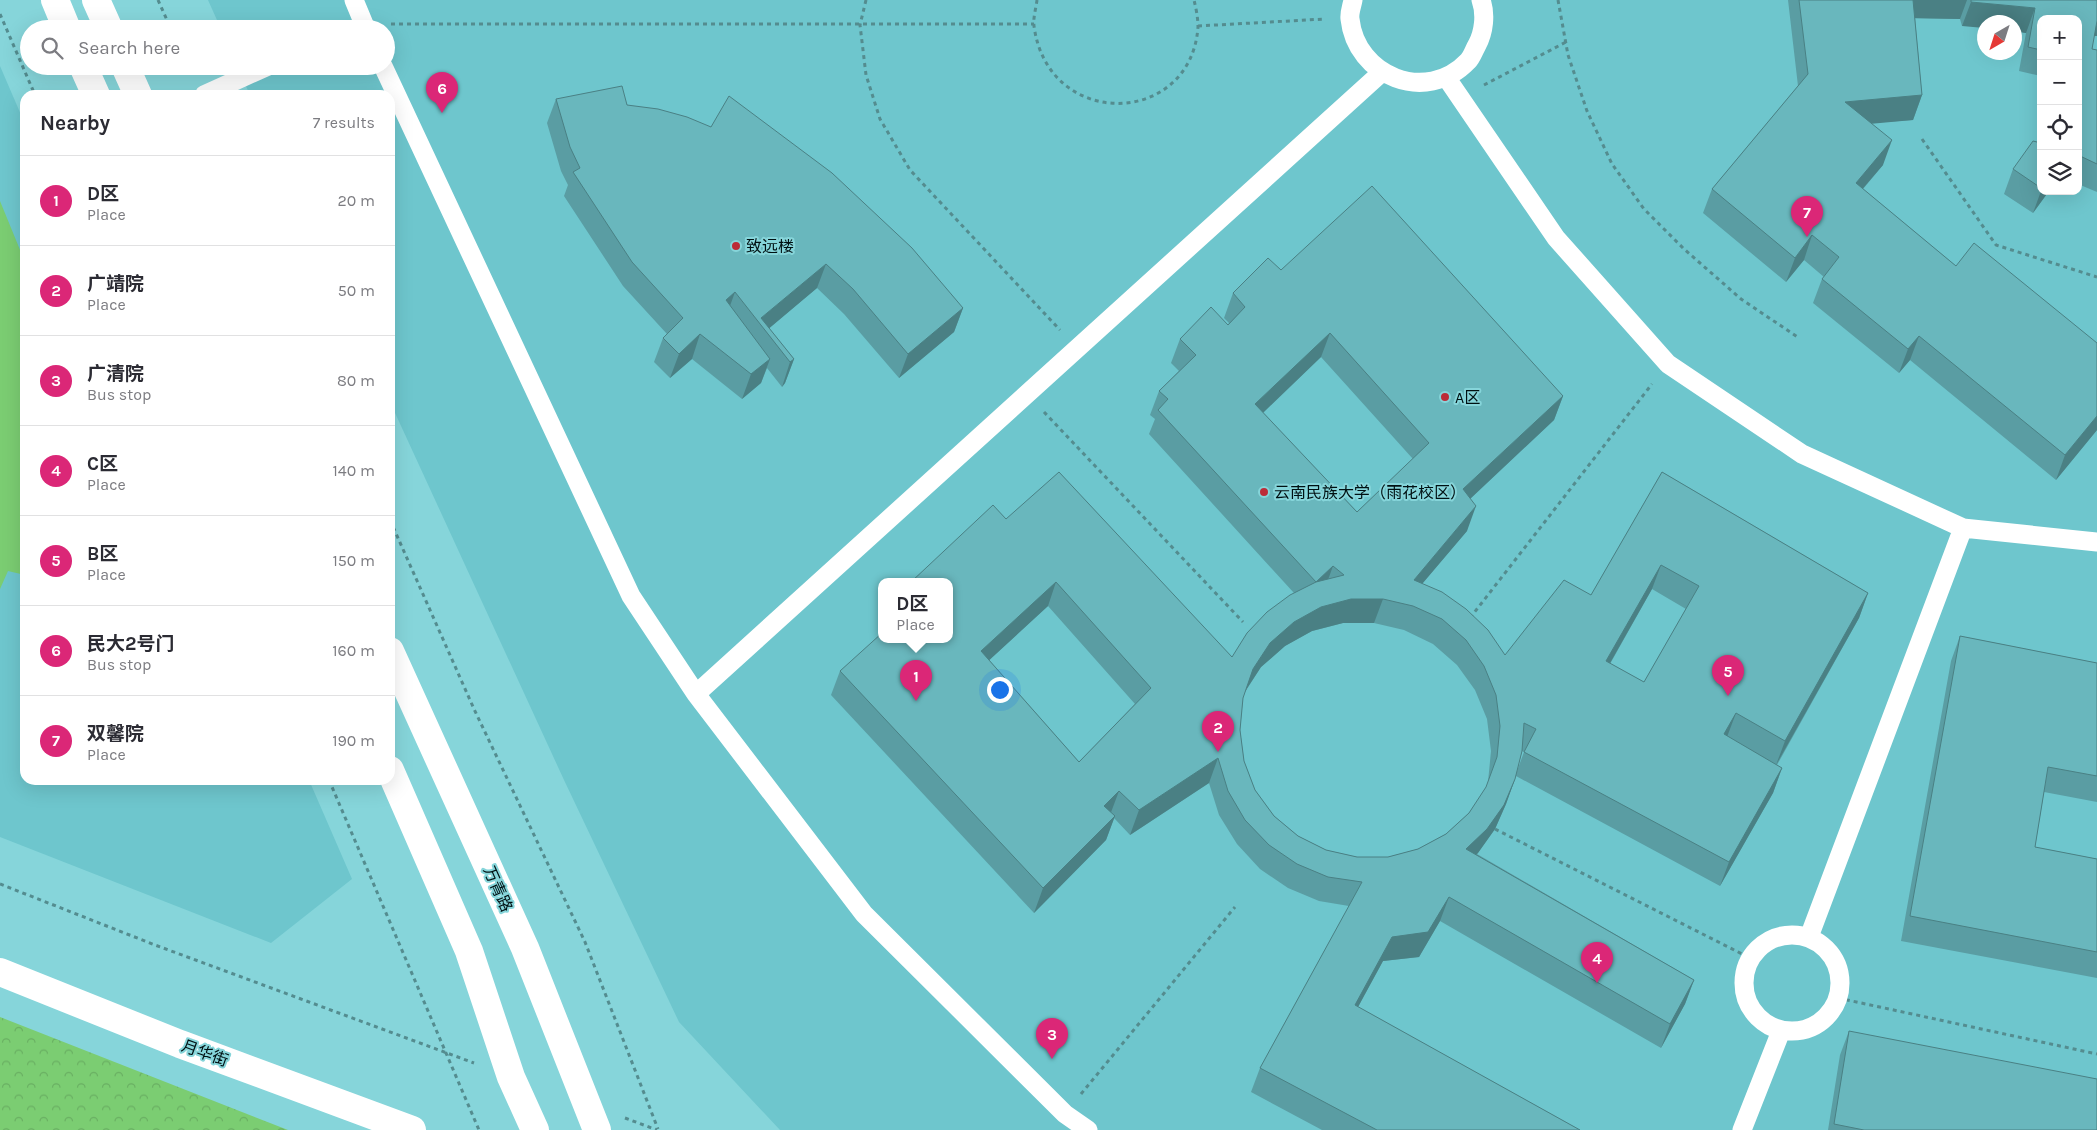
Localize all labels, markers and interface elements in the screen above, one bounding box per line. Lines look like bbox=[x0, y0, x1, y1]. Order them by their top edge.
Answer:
north arrow bbox=[1977, 15, 2022, 60]
map controls bbox=[2037, 15, 2082, 195]
button: + bbox=[2037, 15, 2082, 60]
search box bbox=[20, 20, 395, 75]
icon: search bbox=[38, 34, 66, 62]
text: Search here bbox=[78, 37, 180, 59]
button: − bbox=[2037, 60, 2082, 105]
pin: 6 bbox=[426, 72, 458, 113]
button: locate bbox=[2037, 105, 2082, 150]
text: Nearby bbox=[40, 111, 110, 135]
text: 7 results bbox=[313, 113, 375, 132]
button: layers bbox=[2037, 150, 2082, 195]
text: D区 bbox=[87, 183, 119, 205]
text: 1 bbox=[53, 191, 59, 210]
text: 20 m bbox=[337, 191, 375, 210]
pin: 7 bbox=[1791, 196, 1823, 237]
text: Place bbox=[87, 205, 126, 224]
place label: 致远楼 bbox=[746, 237, 794, 256]
marker: 致远楼 bbox=[730, 240, 742, 252]
text: 广靖院 bbox=[87, 273, 144, 295]
text: 2 bbox=[51, 281, 61, 300]
text: 50 m bbox=[338, 281, 375, 300]
text: Place bbox=[87, 295, 126, 314]
text: 广清院 bbox=[87, 363, 144, 385]
text: 3 bbox=[51, 371, 61, 390]
text: 80 m bbox=[337, 371, 375, 390]
text: Bus stop bbox=[87, 385, 151, 404]
place label: A区 bbox=[1455, 388, 1480, 407]
marker: A区 bbox=[1439, 391, 1451, 403]
text: C区 bbox=[87, 453, 118, 475]
text: 4 bbox=[51, 461, 61, 480]
text: 140 m bbox=[333, 461, 375, 480]
text: Place bbox=[87, 475, 126, 494]
place label: 云南民族大学（雨花校区） bbox=[1274, 483, 1466, 502]
marker: 云南民族大学（雨花校区） bbox=[1258, 486, 1270, 498]
text: B区 bbox=[87, 543, 118, 565]
text: 5 bbox=[51, 551, 61, 570]
text: 150 m bbox=[332, 551, 375, 570]
text: Place bbox=[87, 565, 126, 584]
popup bbox=[878, 578, 953, 643]
text: D区 bbox=[896, 593, 928, 615]
text: Place bbox=[896, 615, 935, 634]
text: 民大2号门 bbox=[87, 633, 175, 655]
text: 6 bbox=[51, 641, 61, 660]
text: 160 m bbox=[332, 641, 375, 660]
text: Bus stop bbox=[87, 655, 151, 674]
pin: 5 bbox=[1712, 655, 1744, 696]
pin: 1 bbox=[900, 660, 932, 701]
your location bbox=[987, 677, 1013, 703]
pin: 2 bbox=[1202, 711, 1234, 752]
text: 双馨院 bbox=[87, 723, 144, 745]
text: 7 bbox=[52, 731, 60, 750]
text: 190 m bbox=[332, 731, 375, 750]
text: Place bbox=[87, 745, 126, 764]
street label: 万青路 bbox=[480, 863, 516, 915]
pin: 4 bbox=[1581, 942, 1613, 983]
pin: 3 bbox=[1036, 1018, 1068, 1059]
street label: 月华街 bbox=[179, 1036, 231, 1070]

